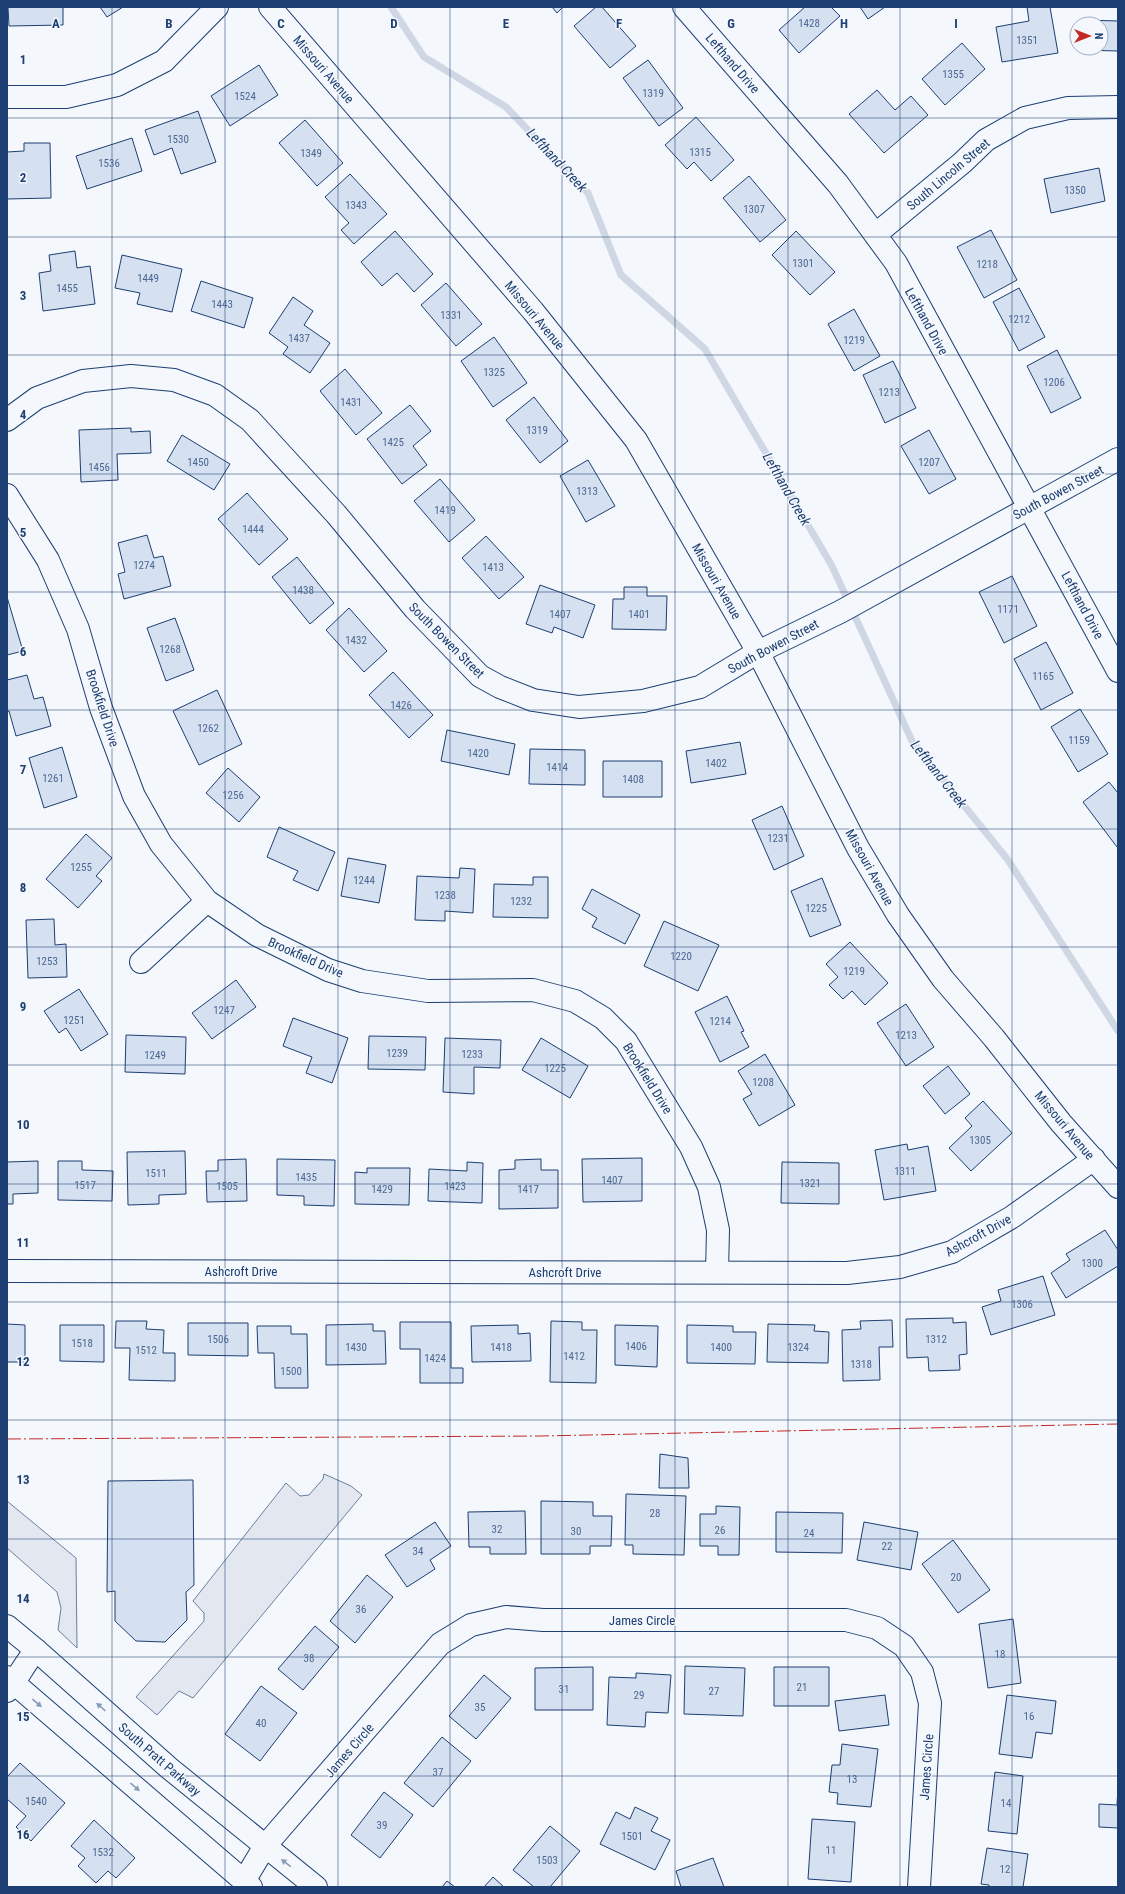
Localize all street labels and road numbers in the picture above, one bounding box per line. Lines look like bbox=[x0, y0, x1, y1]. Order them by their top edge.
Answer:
street label: Lefthand Drive bbox=[703, 30, 763, 96]
street label: Missouri Avenue bbox=[290, 32, 357, 106]
street label: South Lincoln Street bbox=[904, 135, 993, 213]
street label: Missouri Avenue bbox=[502, 278, 568, 353]
street label: Lefthand Drive bbox=[902, 285, 951, 357]
street label: South Bowen Street bbox=[1010, 462, 1106, 523]
street label: Missouri Avenue bbox=[689, 541, 744, 622]
street label: Lefthand Drive bbox=[1058, 569, 1107, 642]
street label: South Bowen Street bbox=[406, 599, 488, 681]
street label: South Bowen Street bbox=[725, 616, 821, 677]
street label: Brookfield Drive bbox=[83, 667, 122, 749]
street label: Missouri Avenue bbox=[842, 827, 897, 908]
street label: Brookfield Drive bbox=[266, 934, 346, 981]
street label: Brookfield Drive bbox=[620, 1040, 675, 1116]
street label: Missouri Avenue bbox=[1032, 1088, 1098, 1163]
street label: Ashcroft Drive bbox=[943, 1211, 1014, 1260]
street label: Ashcroft Drive bbox=[205, 1264, 277, 1279]
street label: Ashcroft Drive bbox=[529, 1265, 601, 1280]
street label: James Circle bbox=[609, 1613, 675, 1628]
street label: South Pratt Parkway bbox=[116, 1720, 204, 1799]
street label: James Circle bbox=[322, 1720, 377, 1780]
street label: James Circle bbox=[917, 1733, 936, 1801]

